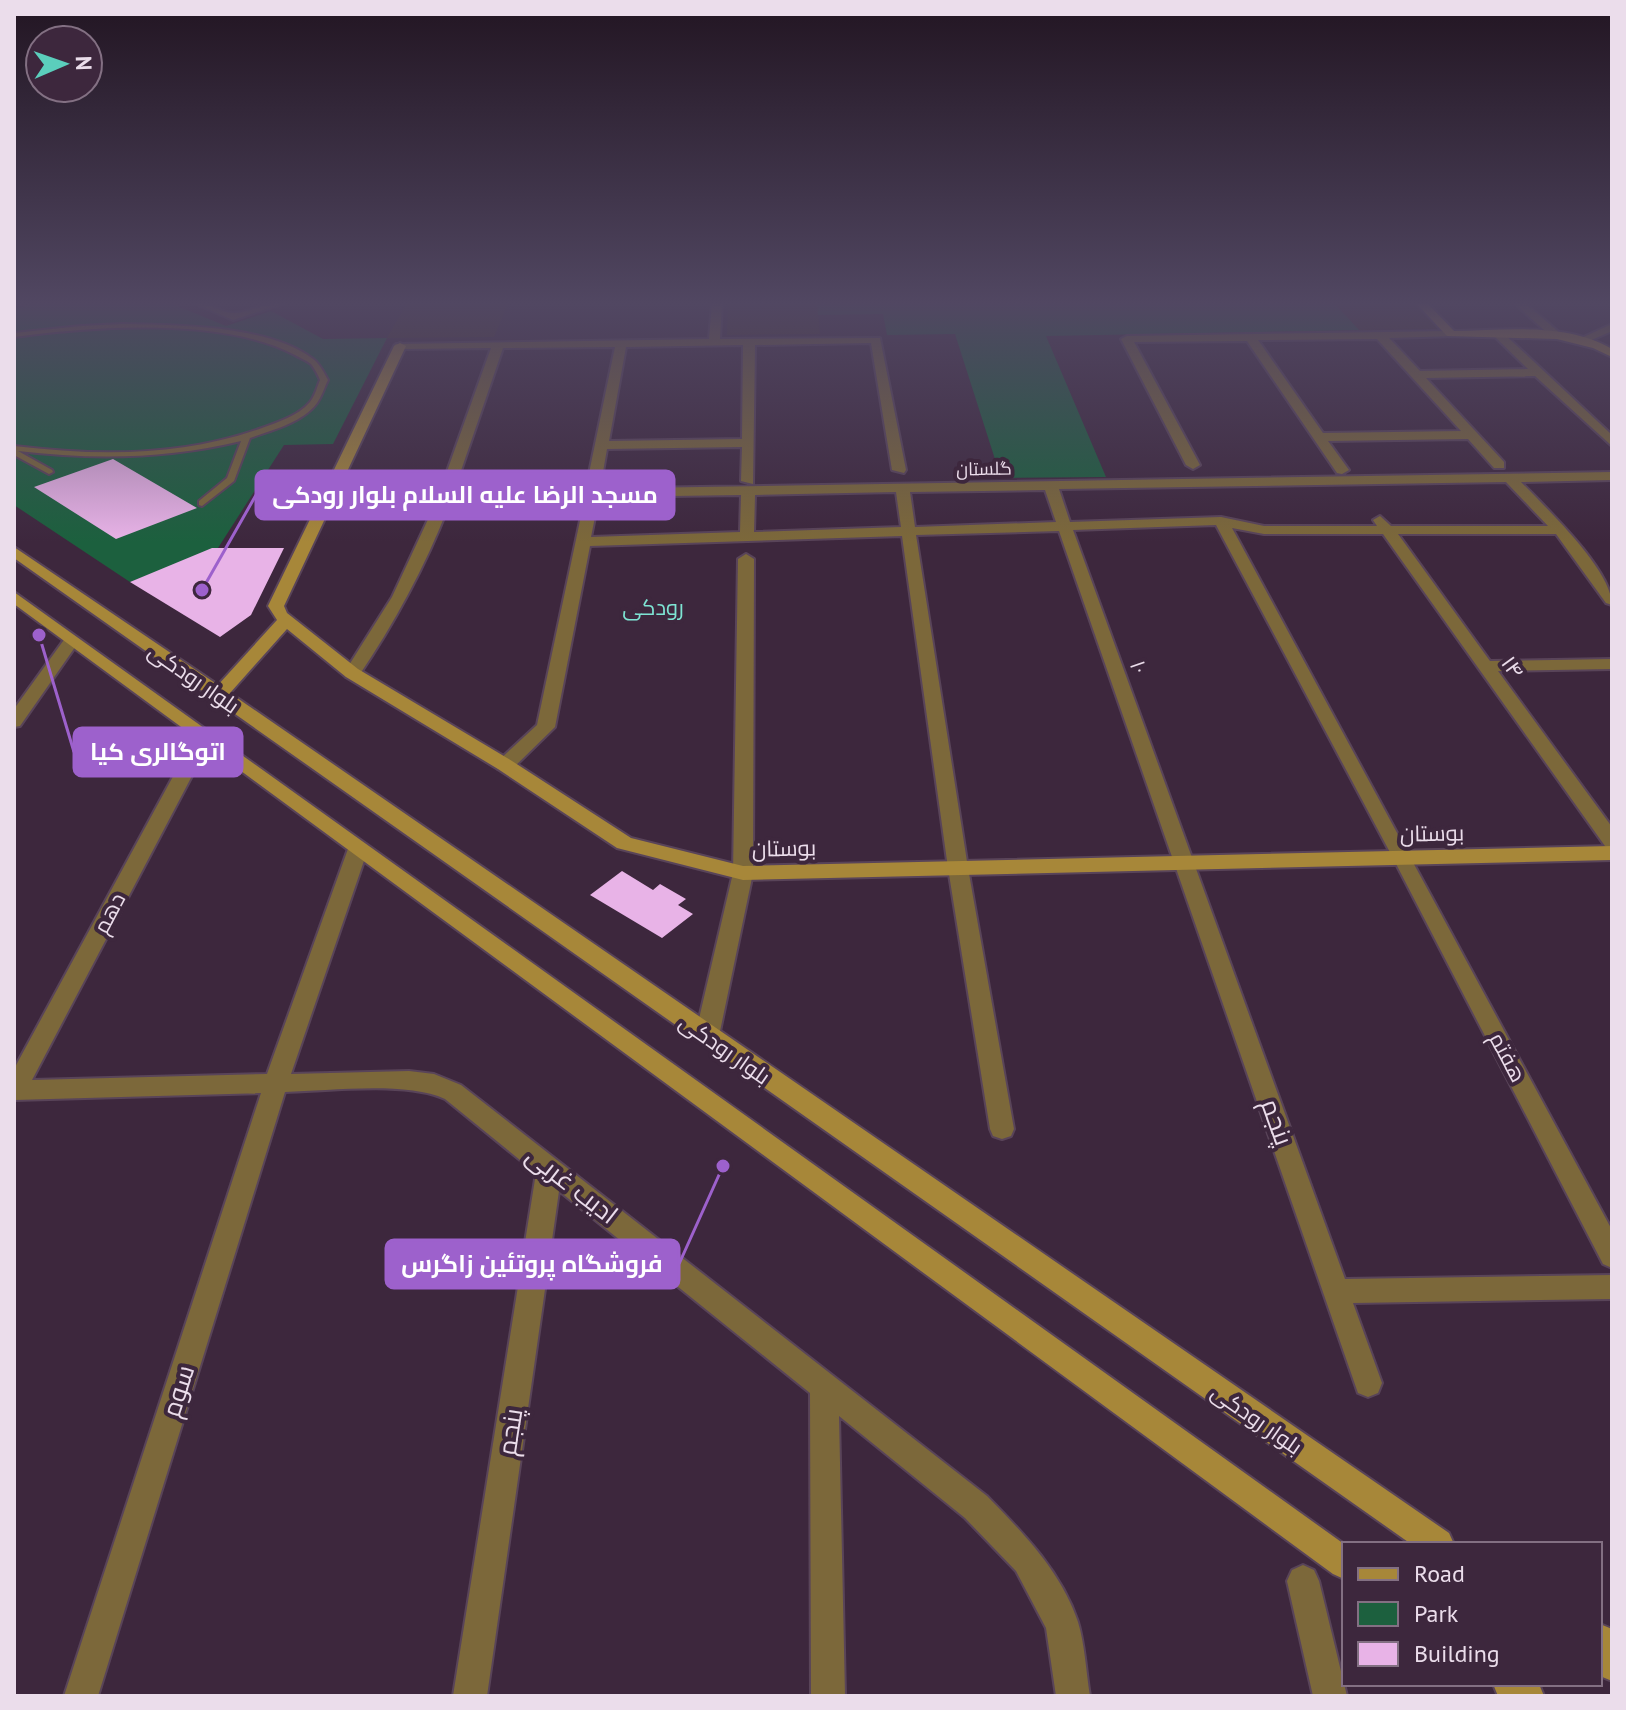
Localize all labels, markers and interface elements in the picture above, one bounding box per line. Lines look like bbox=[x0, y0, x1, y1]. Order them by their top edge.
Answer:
north arrow bbox=[24, 24, 104, 104]
text: N bbox=[70, 56, 98, 71]
street label: گلستان bbox=[956, 457, 1012, 480]
callout: مسجد الرضا علیه السلام بلوار رودکی bbox=[256, 471, 674, 519]
text: مسجد الرضا علیه السلام بلوار رودکی bbox=[272, 479, 658, 511]
district label: رودکی bbox=[622, 593, 684, 621]
street label: بلوار رودکی bbox=[143, 637, 245, 719]
street label: ۱۴ bbox=[1495, 650, 1531, 684]
street label: ۱۰ bbox=[1124, 657, 1154, 677]
callout: اتوگالری کیا bbox=[74, 728, 242, 776]
text: اتوگالری کیا bbox=[90, 736, 226, 767]
street label: بوستان bbox=[1400, 818, 1464, 848]
street label: بوستان bbox=[752, 833, 816, 863]
street label: دهم bbox=[87, 888, 133, 939]
street label: بلوار رودکی bbox=[674, 1008, 776, 1090]
street label: هفتم bbox=[1482, 1027, 1533, 1088]
street label: پنجم bbox=[1252, 1094, 1301, 1150]
street label: ادیب غربی bbox=[520, 1138, 625, 1231]
callout: فروشگاه پروتئین زاگرس bbox=[386, 1240, 679, 1288]
text: فروشگاه پروتئین زاگرس bbox=[401, 1248, 663, 1281]
street label: سوم bbox=[154, 1361, 203, 1422]
street label: بلوار رودکی bbox=[1206, 1378, 1308, 1460]
street label: پنجم bbox=[490, 1406, 531, 1458]
legend bbox=[1342, 1542, 1602, 1686]
text: Road bbox=[1414, 1558, 1465, 1589]
text: Park bbox=[1414, 1598, 1459, 1629]
text: Building bbox=[1414, 1638, 1500, 1669]

